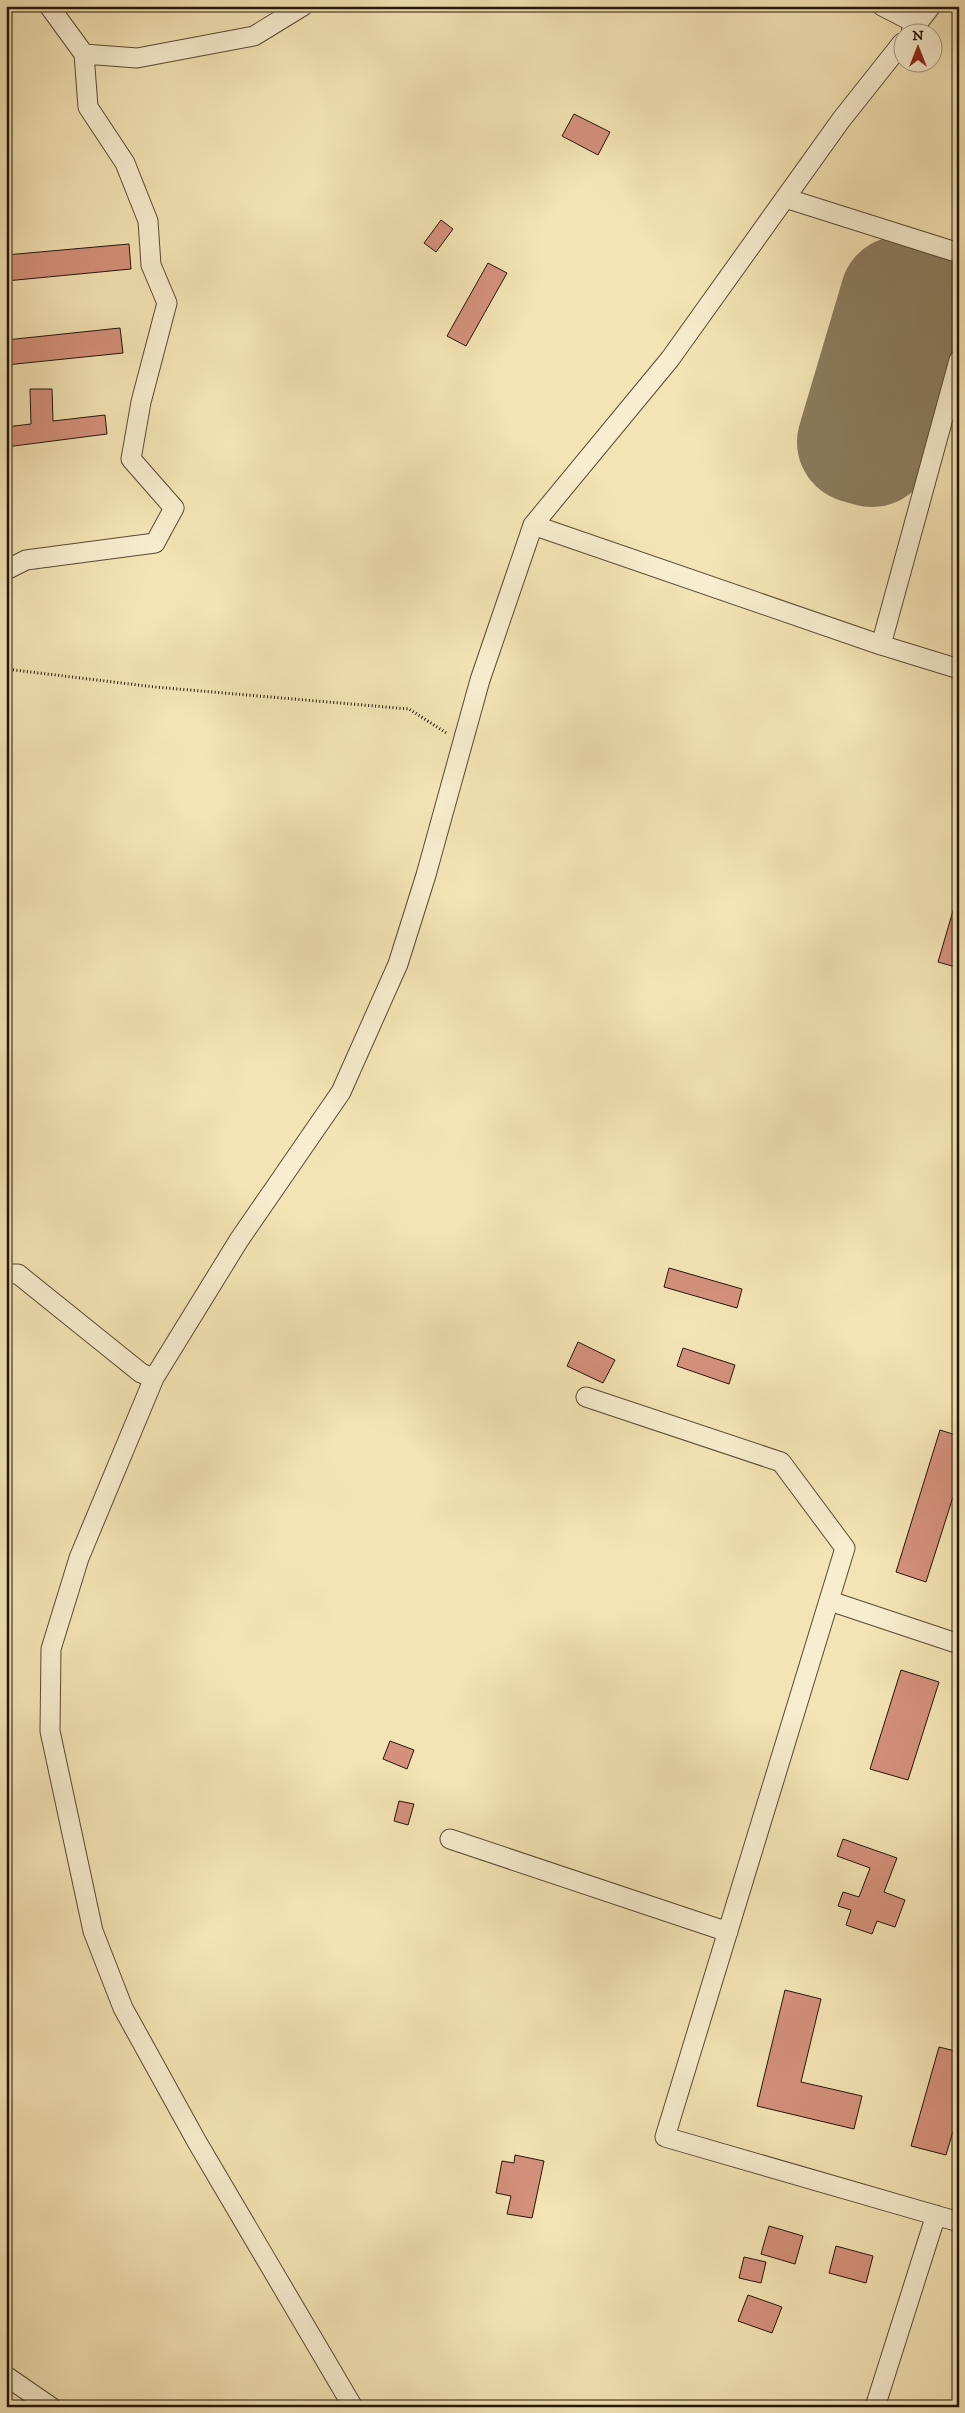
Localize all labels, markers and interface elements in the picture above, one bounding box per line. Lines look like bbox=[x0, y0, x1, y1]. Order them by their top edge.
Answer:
north arrow bbox=[892, 22, 942, 72]
text: N bbox=[912, 27, 924, 45]

